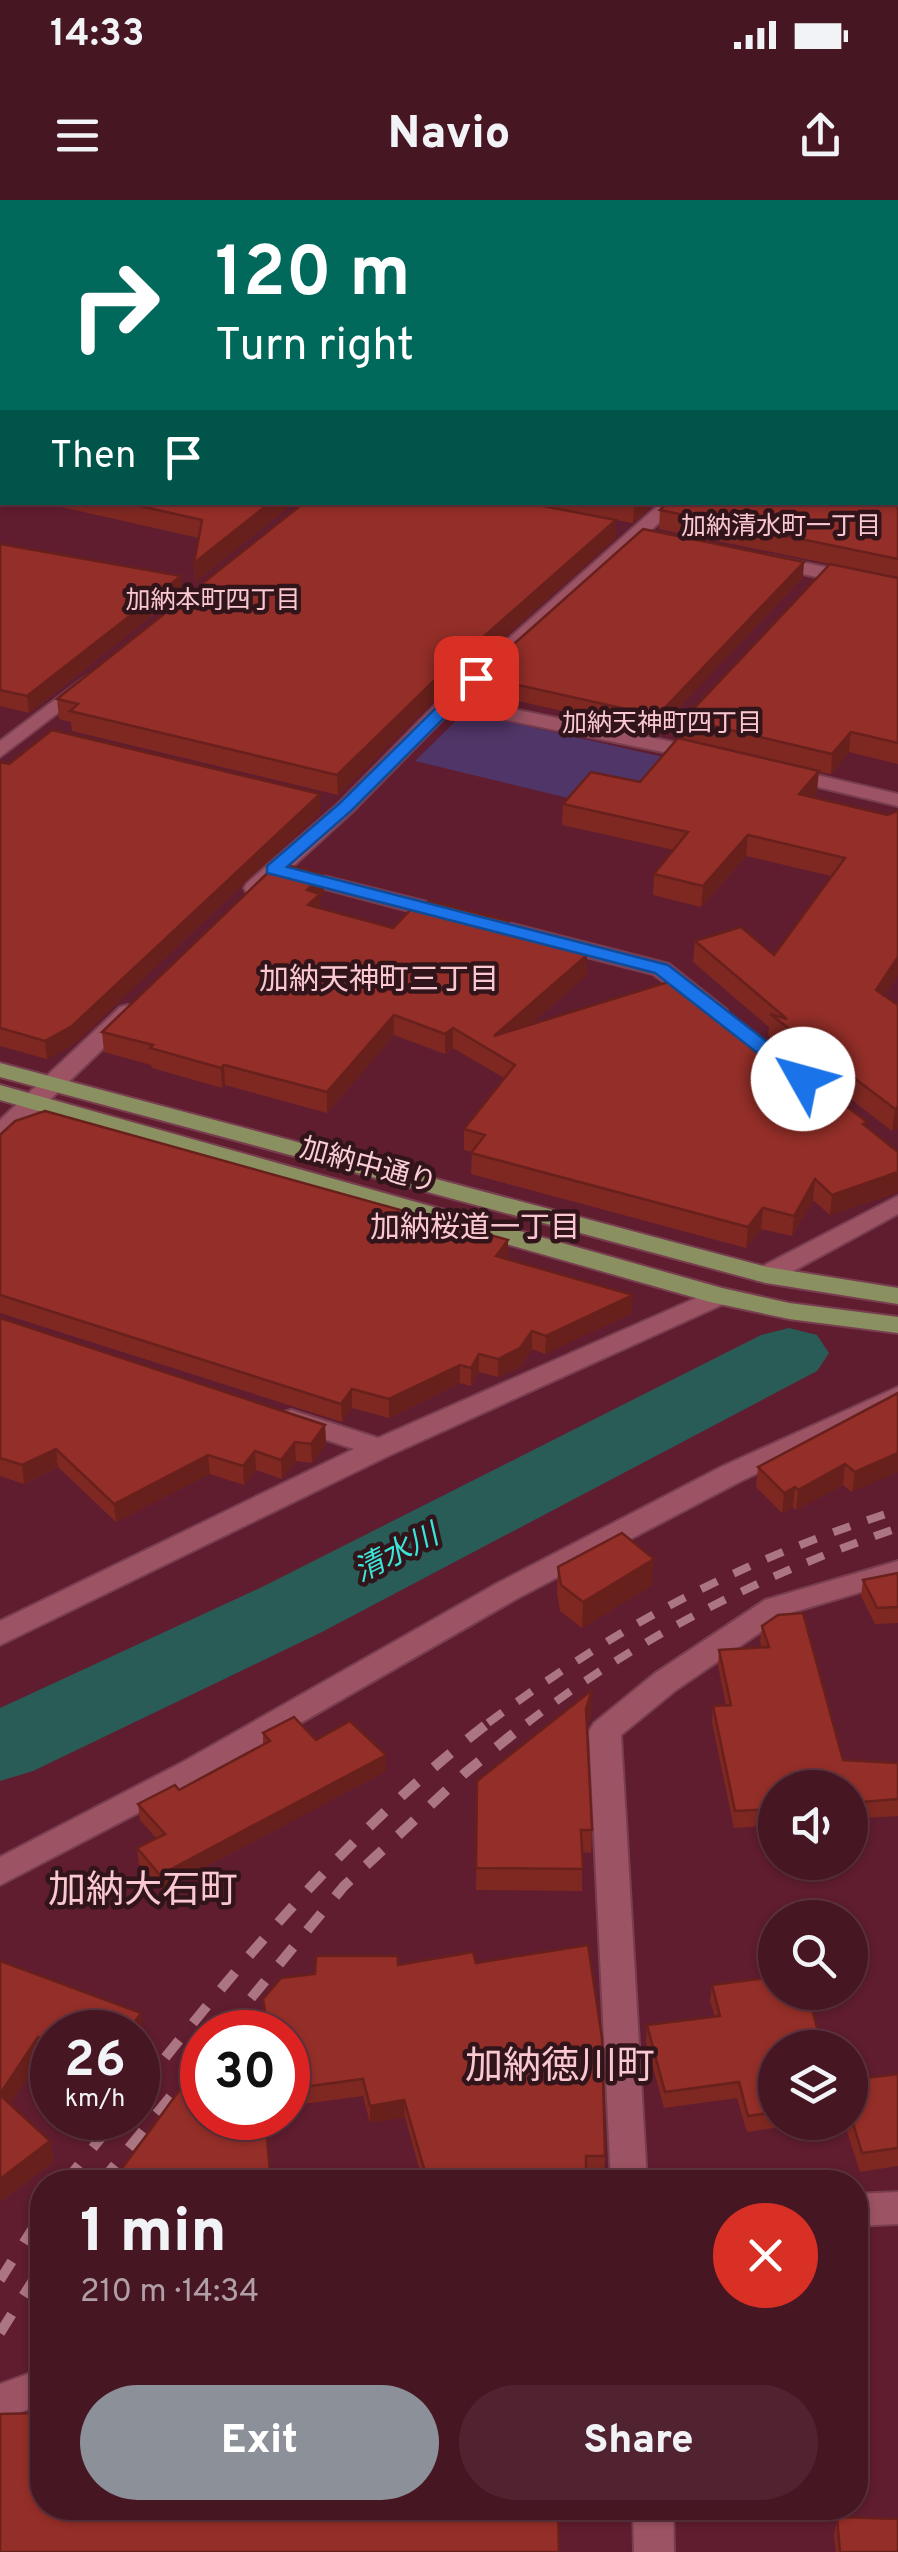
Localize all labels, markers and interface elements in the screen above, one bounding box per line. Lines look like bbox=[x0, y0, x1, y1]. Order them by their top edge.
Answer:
text: 14:33 bbox=[50, 11, 144, 60]
text: Navio bbox=[388, 107, 510, 164]
icon: menu bbox=[50, 108, 105, 163]
icon: share bbox=[793, 108, 848, 163]
text: 120 m bbox=[215, 232, 411, 321]
icon: right bbox=[50, 240, 180, 370]
text: Turn right bbox=[215, 319, 414, 376]
icon: arrive bbox=[156, 430, 211, 485]
text: Then bbox=[50, 433, 136, 482]
district label: 加納清水町一丁目 bbox=[681, 512, 881, 544]
district label: 加納本町四丁目 bbox=[125, 586, 301, 618]
pin bbox=[434, 636, 519, 721]
icon: arrive bbox=[449, 651, 504, 706]
district label: 加納天神町四丁目 bbox=[562, 709, 762, 741]
district label: 加納天神町三丁目 bbox=[259, 963, 499, 1000]
position arrow bbox=[751, 1027, 855, 1131]
street label: 加納中通り bbox=[296, 1131, 440, 1203]
district label: 加納桜道一丁目 bbox=[370, 1211, 580, 1248]
water label: 清水川 bbox=[349, 1517, 448, 1592]
map controls bbox=[758, 1770, 868, 2140]
button: sound bbox=[758, 1770, 868, 1880]
district label: 加納大石町 bbox=[48, 1868, 238, 1917]
button: search bbox=[758, 1900, 868, 2010]
speed limit sign: 30 bbox=[180, 2010, 310, 2140]
button: layers bbox=[758, 2030, 868, 2140]
text: 26 bbox=[64, 2031, 126, 2094]
district label: 加納徳川町 bbox=[465, 2044, 655, 2093]
text: km/h bbox=[65, 2084, 125, 2116]
text: 1 min bbox=[80, 2197, 227, 2273]
button: close bbox=[713, 2203, 818, 2308]
text: 210 m · 14:34 bbox=[80, 2273, 259, 2313]
button: Exit bbox=[80, 2385, 439, 2500]
button: Share bbox=[459, 2385, 818, 2500]

